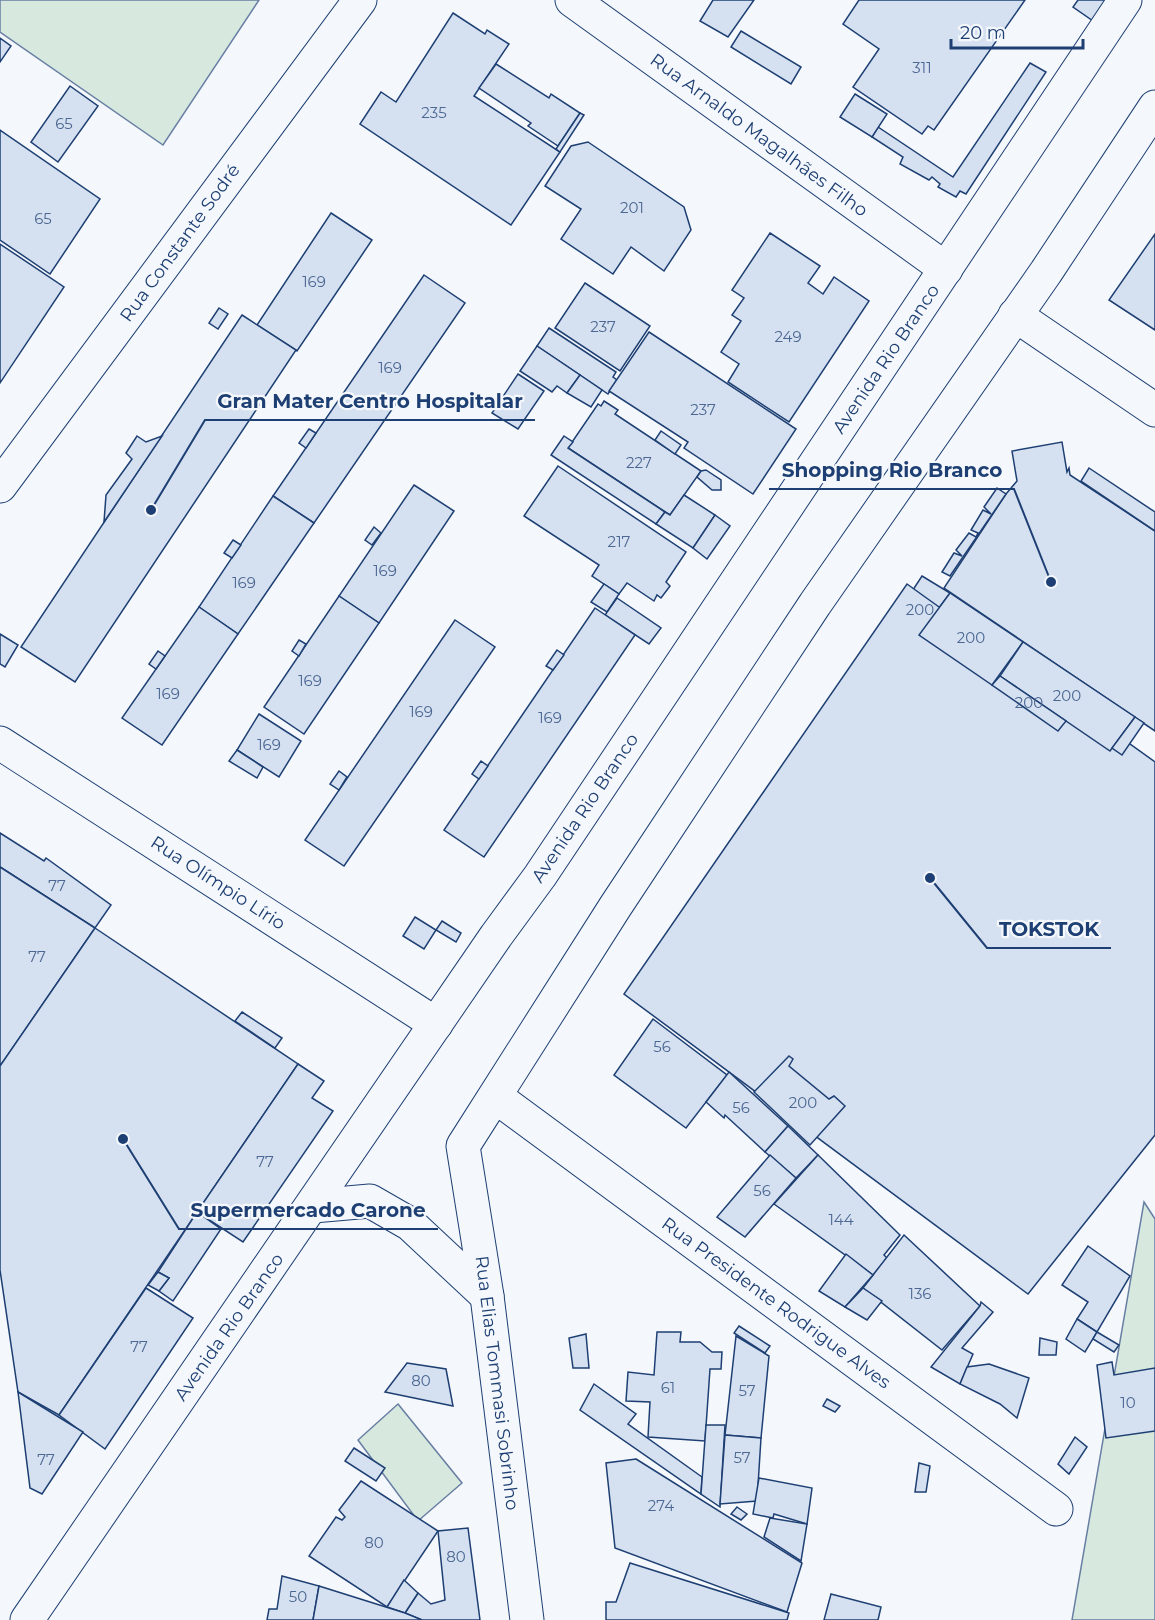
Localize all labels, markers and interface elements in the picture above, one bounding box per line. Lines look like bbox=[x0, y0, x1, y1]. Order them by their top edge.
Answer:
scale bar bbox=[951, 12, 1083, 50]
text: 20 m bbox=[960, 22, 1006, 44]
street label: Rua Arnaldo Magalhães Filho bbox=[646, 49, 872, 221]
house number: 311 bbox=[912, 58, 932, 77]
house number: 235 bbox=[421, 103, 447, 122]
house number: 65 bbox=[55, 114, 73, 133]
street label: Rua Constante Sodré bbox=[115, 160, 245, 326]
house number: 201 bbox=[620, 198, 644, 217]
house number: 65 bbox=[34, 209, 52, 228]
house number: 169 bbox=[302, 272, 326, 291]
street label: Avenida Rio Branco bbox=[828, 280, 944, 438]
house number: 237 bbox=[590, 317, 616, 336]
house number: 249 bbox=[774, 327, 802, 346]
house number: 169 bbox=[378, 358, 402, 377]
callout: Gran Mater Centro Hospitalar bbox=[205, 382, 535, 420]
text: Gran Mater Centro Hospitalar bbox=[217, 389, 523, 413]
house number: 237 bbox=[690, 400, 716, 419]
callout: Shopping Rio Branco bbox=[769, 451, 1014, 489]
house number: 227 bbox=[626, 453, 652, 472]
text: Shopping Rio Branco bbox=[782, 458, 1002, 482]
house number: 217 bbox=[608, 532, 631, 551]
house number: 169 bbox=[373, 561, 397, 580]
house number: 169 bbox=[232, 573, 256, 592]
house number: 200 bbox=[906, 600, 934, 619]
house number: 200 bbox=[957, 628, 985, 647]
house number: 169 bbox=[298, 671, 322, 690]
house number: 169 bbox=[156, 684, 180, 703]
house number: 200 bbox=[1053, 686, 1081, 705]
house number: 200 bbox=[1015, 693, 1043, 712]
house number: 169 bbox=[409, 702, 433, 721]
house number: 169 bbox=[538, 708, 562, 727]
street label: Avenida Rio Branco bbox=[527, 729, 643, 887]
house number: 169 bbox=[257, 735, 281, 754]
street label: Rua Olímpio Lírio bbox=[147, 831, 289, 935]
house number: 77 bbox=[48, 876, 66, 895]
callout: TOKSTOK bbox=[987, 910, 1111, 948]
text: TOKSTOK bbox=[999, 917, 1100, 941]
house number: 77 bbox=[28, 947, 46, 966]
house number: 56 bbox=[653, 1037, 671, 1056]
house number: 200 bbox=[789, 1093, 817, 1112]
house number: 56 bbox=[732, 1098, 750, 1117]
house number: 77 bbox=[256, 1152, 274, 1171]
house number: 56 bbox=[753, 1181, 771, 1200]
callout: Supermercado Carone bbox=[179, 1191, 438, 1229]
text: Supermercado Carone bbox=[190, 1198, 426, 1222]
house number: 144 bbox=[828, 1210, 854, 1229]
street label: Rua Presidente Rodrigue Alves bbox=[657, 1213, 895, 1394]
street label: Avenida Rio Branco bbox=[170, 1249, 288, 1405]
street label: Rua Elias Tommasi Sobrinho bbox=[470, 1255, 524, 1511]
house number: 136 bbox=[908, 1284, 932, 1303]
house number: 77 bbox=[130, 1337, 148, 1356]
house number: 80 bbox=[411, 1371, 431, 1390]
house number: 61 bbox=[661, 1378, 675, 1397]
house number: 57 bbox=[738, 1381, 756, 1400]
house number: 10 bbox=[1120, 1393, 1136, 1412]
house number: 57 bbox=[733, 1448, 751, 1467]
house number: 77 bbox=[37, 1450, 55, 1469]
house number: 274 bbox=[648, 1496, 674, 1515]
house number: 80 bbox=[364, 1533, 384, 1552]
house number: 80 bbox=[446, 1547, 466, 1566]
house number: 50 bbox=[289, 1587, 307, 1606]

